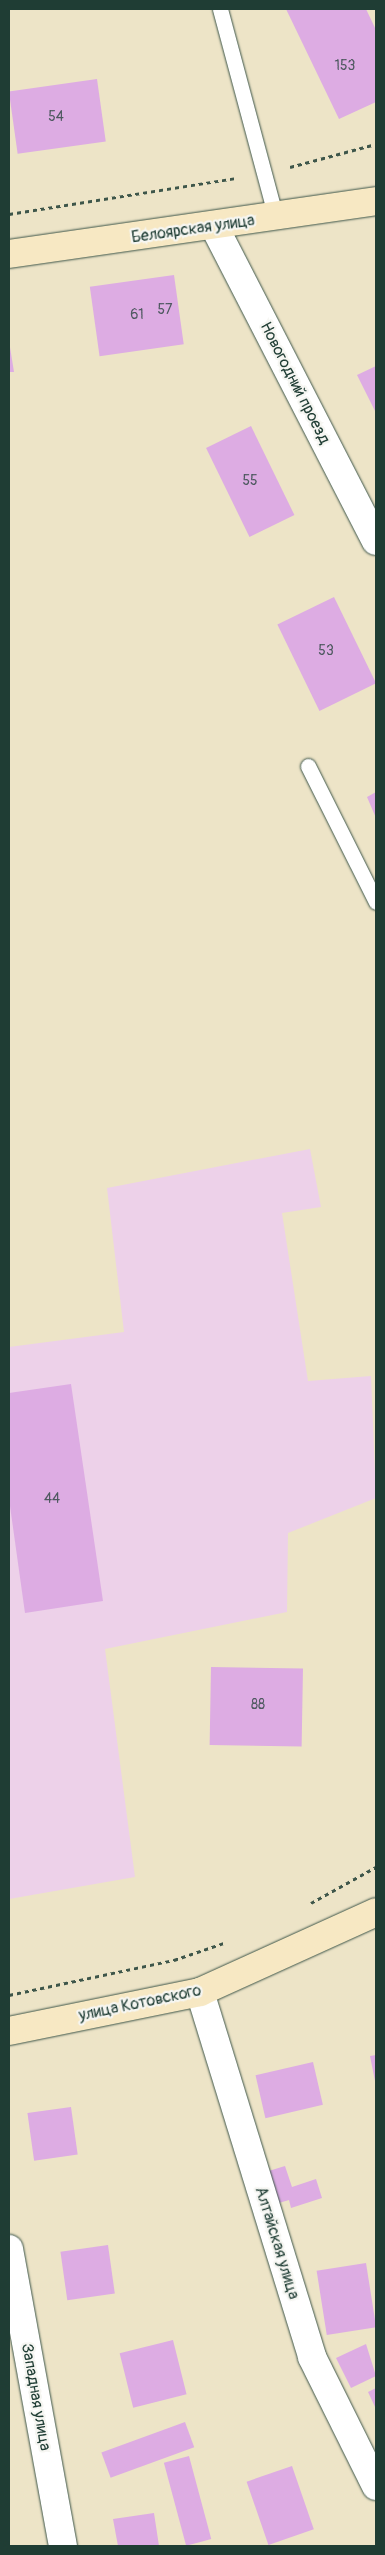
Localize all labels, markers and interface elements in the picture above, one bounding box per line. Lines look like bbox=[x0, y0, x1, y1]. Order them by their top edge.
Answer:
house number: 153 bbox=[335, 58, 355, 74]
house number: 54 bbox=[48, 109, 64, 125]
street label: Белоярская улица bbox=[130, 211, 256, 247]
house number: 57 bbox=[158, 302, 172, 318]
house number: 61 bbox=[130, 307, 144, 323]
street label: Новогодний проезд bbox=[256, 319, 334, 447]
house number: 55 bbox=[242, 473, 258, 489]
house number: 53 bbox=[318, 643, 334, 659]
house number: 44 bbox=[44, 1491, 60, 1507]
house number: 88 bbox=[251, 1697, 265, 1713]
street label: улица Котовского bbox=[77, 1981, 203, 2025]
street label: Алтайская улица bbox=[251, 2184, 303, 2302]
street label: Западная улица bbox=[17, 2342, 55, 2452]

